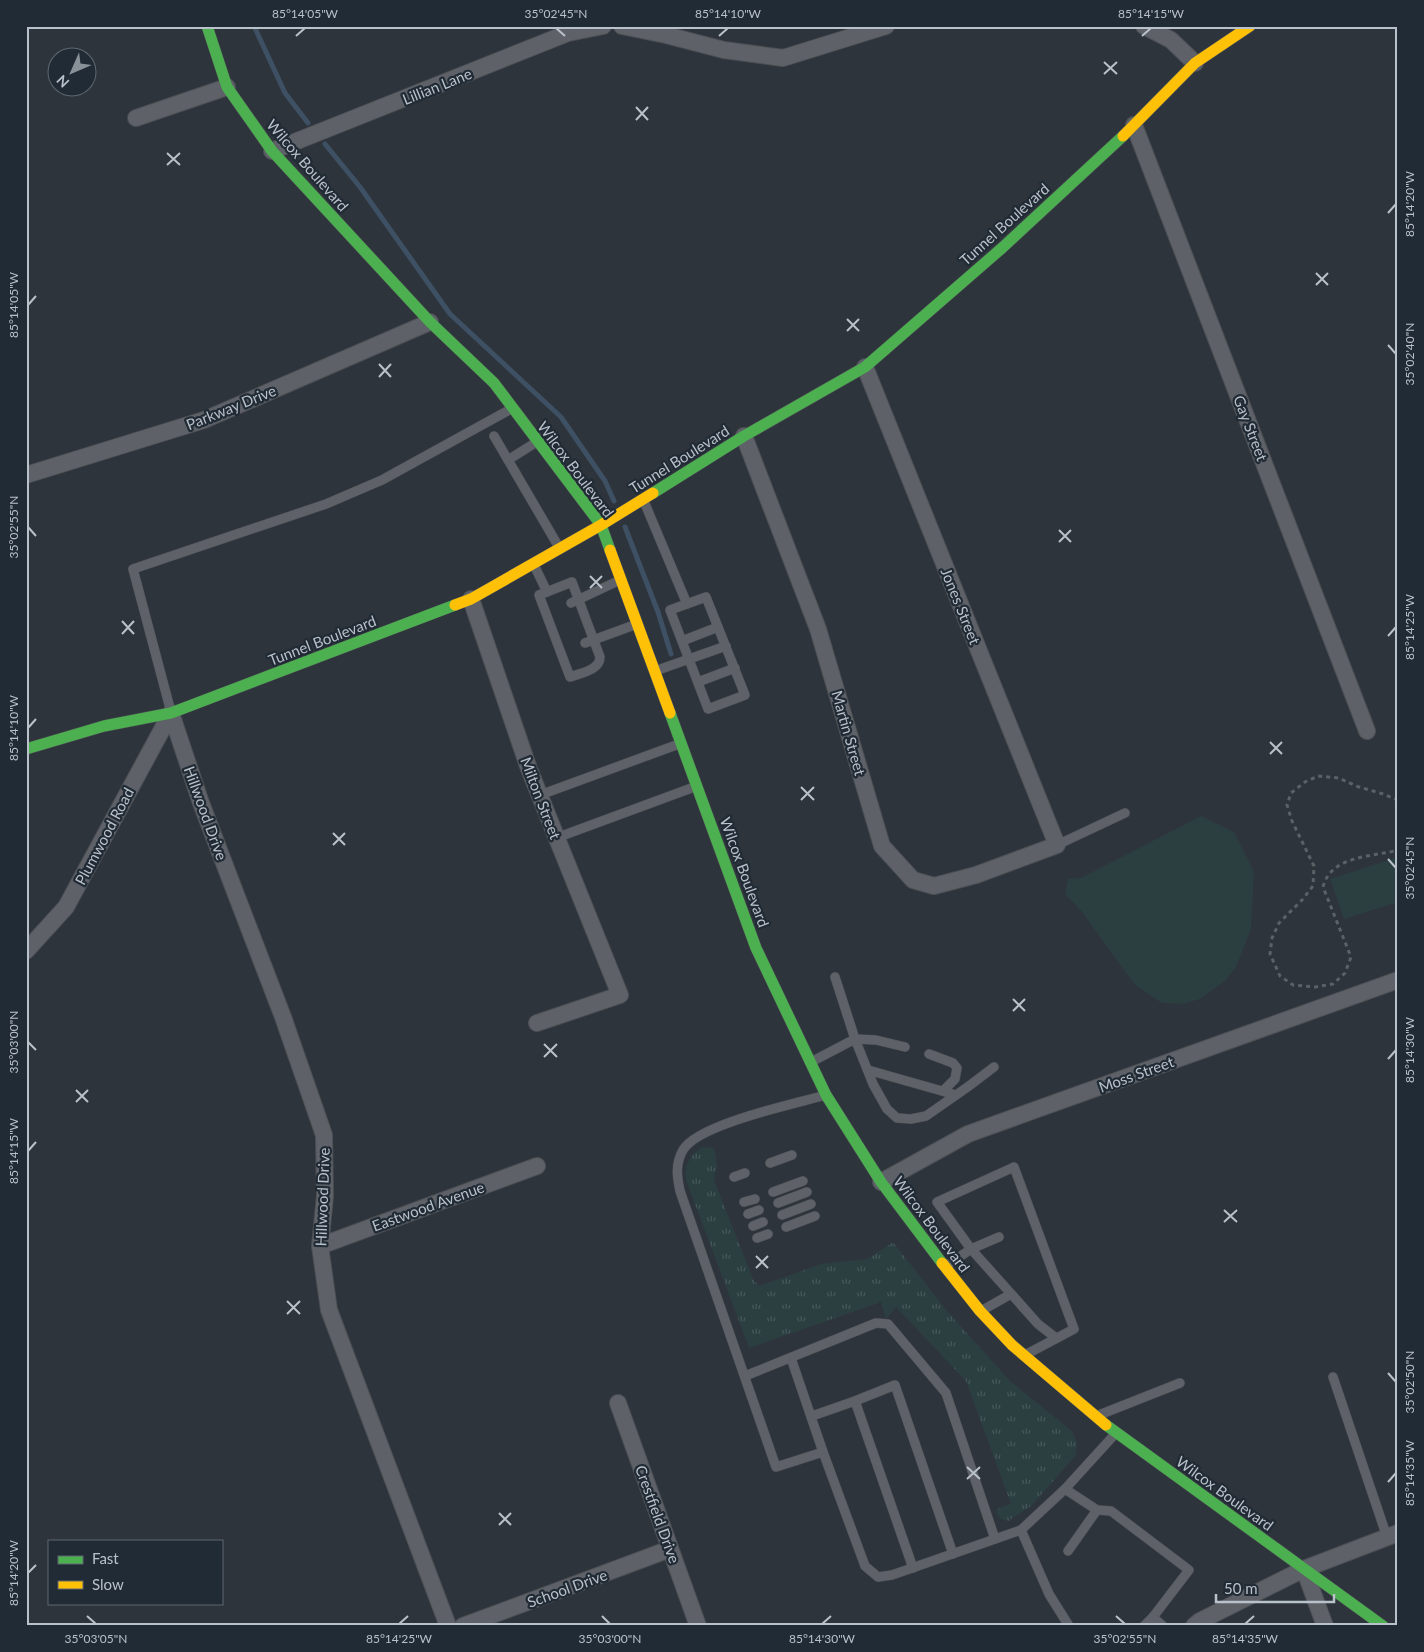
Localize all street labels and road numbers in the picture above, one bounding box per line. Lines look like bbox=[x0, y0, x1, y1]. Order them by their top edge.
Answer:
street label: Lillian Lane bbox=[400, 64, 474, 108]
street label: Wilcox Boulevard bbox=[263, 116, 353, 214]
street label: Tunnel Boulevard bbox=[956, 179, 1052, 269]
street label: Parkway Drive bbox=[183, 381, 279, 433]
street label: Gay Street bbox=[1230, 393, 1272, 464]
street label: Wilcox Boulevard bbox=[534, 417, 618, 521]
street label: Tunnel Boulevard bbox=[626, 421, 732, 497]
street label: Jones Street bbox=[938, 565, 985, 647]
street label: Tunnel Boulevard bbox=[266, 611, 378, 669]
street label: Martin Street bbox=[828, 688, 870, 778]
street label: Milton Street bbox=[517, 754, 565, 842]
street label: Hillwood Drive bbox=[181, 764, 231, 863]
street label: Plumwood Road bbox=[71, 784, 137, 888]
street label: Wilcox Boulevard bbox=[717, 815, 773, 929]
street label: Moss Street bbox=[1096, 1052, 1177, 1096]
street label: Hillwood Drive bbox=[311, 1147, 333, 1247]
street label: Wilcox Boulevard bbox=[890, 1172, 974, 1276]
street label: Eastwood Avenue bbox=[369, 1177, 487, 1235]
street label: Wilcox Boulevard bbox=[1173, 1452, 1277, 1534]
street label: Crestfield Drive bbox=[632, 1463, 684, 1566]
street label: School Drive bbox=[525, 1565, 610, 1611]

